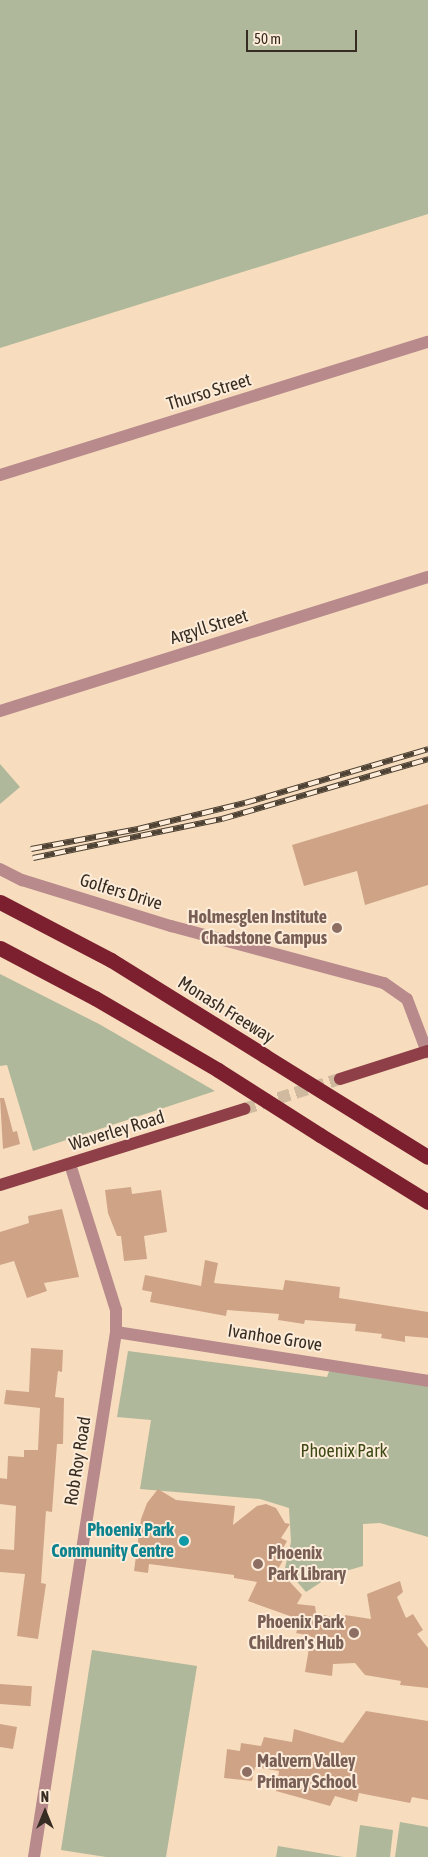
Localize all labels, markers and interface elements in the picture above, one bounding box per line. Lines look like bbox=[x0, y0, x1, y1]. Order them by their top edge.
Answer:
scale bar bbox=[248, 20, 359, 52]
text: 50 m bbox=[254, 30, 281, 47]
street label: Thurso Street bbox=[164, 369, 254, 415]
street label: Argyll Street bbox=[167, 605, 251, 649]
street label: Golfers Drive bbox=[77, 869, 165, 915]
place label: Holmesglen Institute Chadstone Campus bbox=[188, 907, 327, 950]
marker: Holmesglen Institute Chadstone Campus bbox=[331, 922, 343, 934]
street label: Monash Freeway bbox=[174, 972, 278, 1048]
street label: Waverley Road bbox=[67, 1106, 167, 1156]
street label: Ivanhoe Grove bbox=[226, 1320, 324, 1356]
street label: Rob Roy Road bbox=[60, 1415, 96, 1507]
park label: Phoenix Park bbox=[301, 1440, 387, 1462]
place label: Phoenix Park Community Centre bbox=[51, 1520, 174, 1562]
marker: Phoenix Park Community Centre bbox=[178, 1535, 190, 1547]
place label: Phoenix Park Library bbox=[268, 1543, 346, 1586]
marker: Phoenix Park Library bbox=[252, 1558, 264, 1570]
place label: Phoenix Park Children's Hub bbox=[249, 1612, 344, 1655]
marker: Phoenix Park Children's Hub bbox=[348, 1627, 360, 1639]
place label: Malvern Valley Primary School bbox=[257, 1751, 356, 1794]
marker: Malvern Valley Primary School bbox=[241, 1766, 253, 1778]
north arrow bbox=[20, 1787, 70, 1837]
text: N bbox=[41, 1789, 49, 1805]

